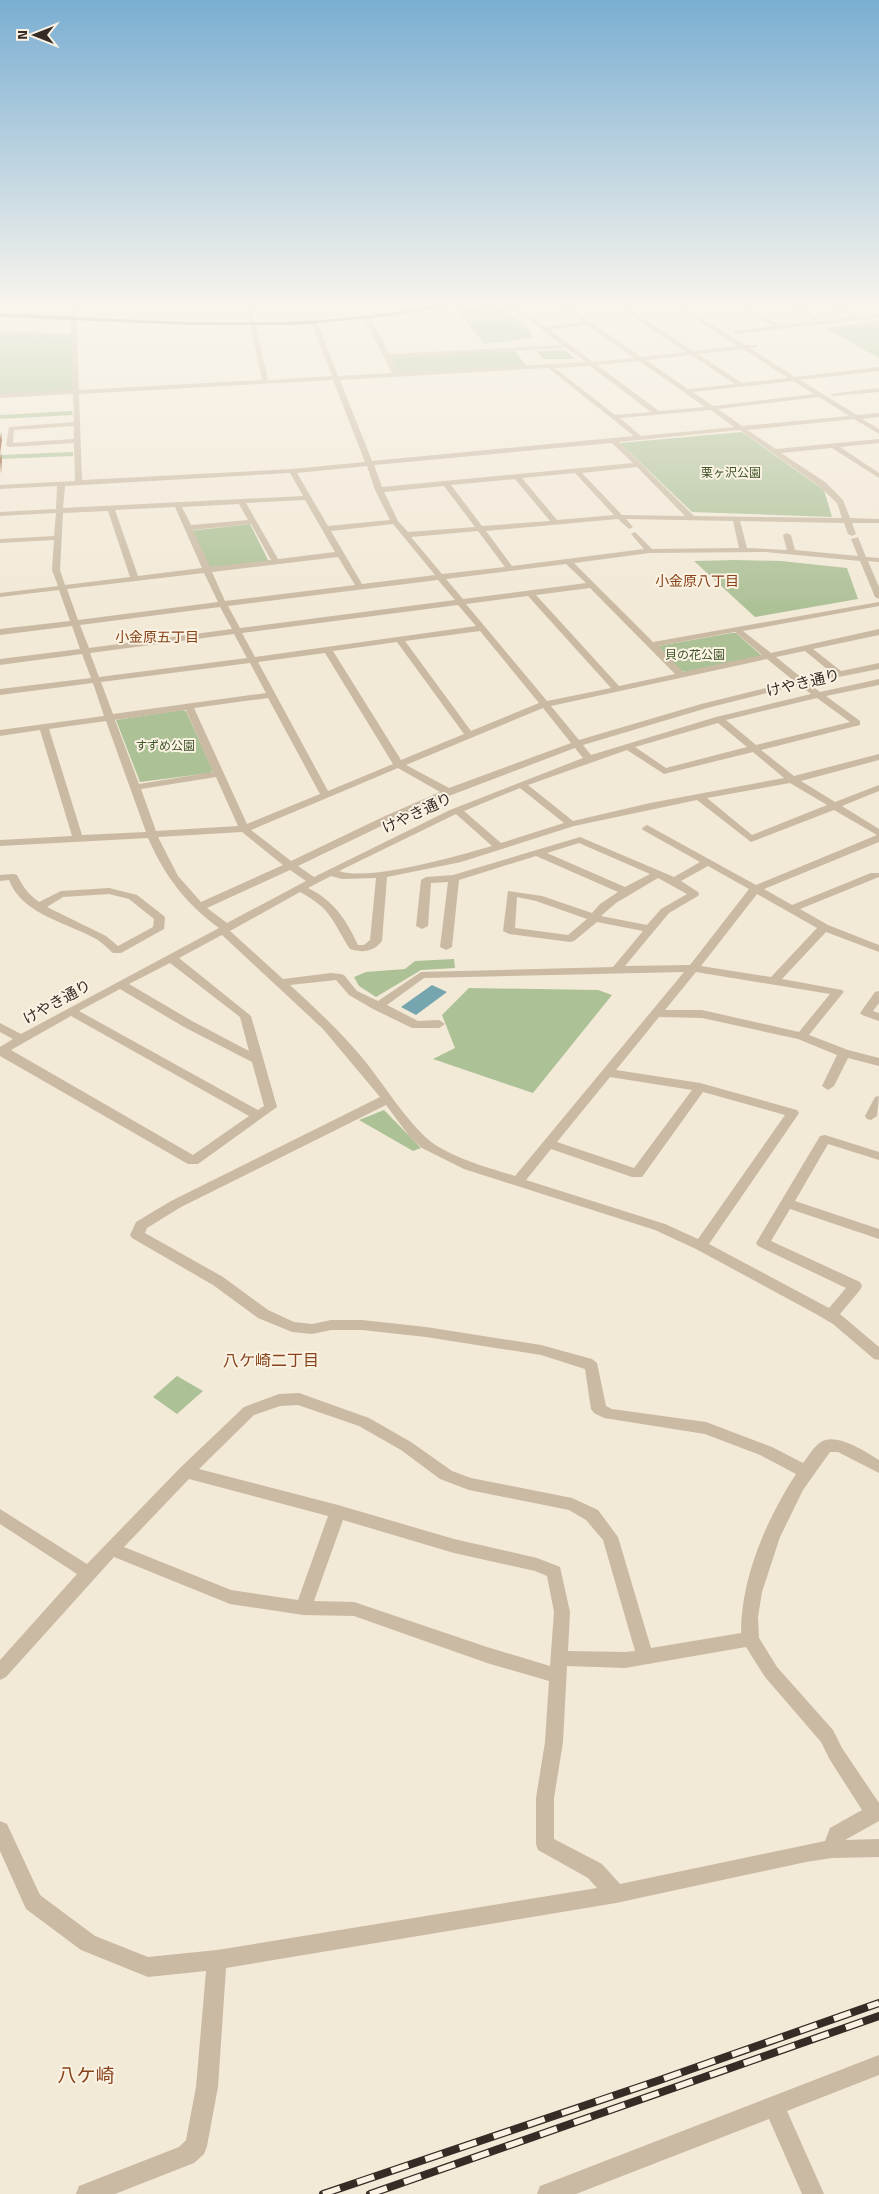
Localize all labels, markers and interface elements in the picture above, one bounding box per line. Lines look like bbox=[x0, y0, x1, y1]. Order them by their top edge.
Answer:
north arrow bbox=[10, 10, 60, 60]
text: N bbox=[11, 30, 32, 40]
park label: 栗ヶ沢公園 bbox=[701, 463, 761, 482]
district label: 小金原八丁目 bbox=[655, 570, 739, 591]
district label: 小金原五丁目 bbox=[115, 626, 199, 647]
park label: 貝の花公園 bbox=[665, 645, 725, 664]
street label: けやき通り bbox=[764, 663, 842, 702]
park label: すずめ公園 bbox=[135, 736, 195, 755]
street label: けやき通り bbox=[378, 786, 456, 839]
street label: けやき通り bbox=[18, 973, 95, 1030]
district label: 八ケ崎二丁目 bbox=[223, 1348, 319, 1372]
district label: 八ケ崎 bbox=[57, 2060, 115, 2089]

